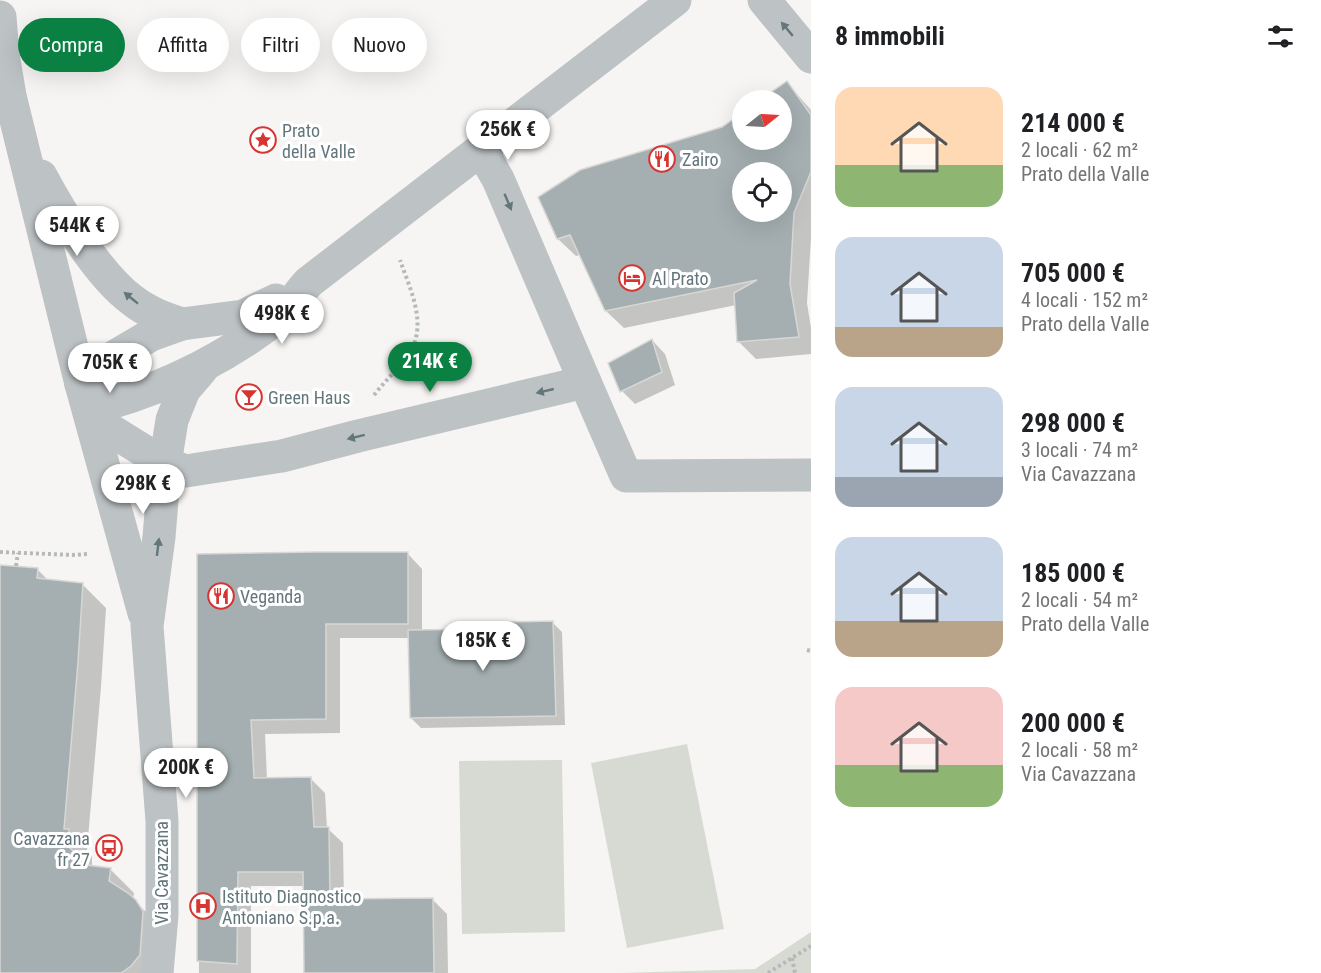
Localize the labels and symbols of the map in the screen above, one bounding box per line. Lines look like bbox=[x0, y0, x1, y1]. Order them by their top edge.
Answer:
one-way arrow bbox=[781, 21, 794, 37]
north arrow bbox=[732, 90, 792, 150]
pin: 256K € bbox=[459, 110, 557, 161]
place label: Prato della Valle bbox=[282, 120, 355, 162]
place icon: Prato della Valle bbox=[248, 125, 278, 155]
restaurant icon: Zairo bbox=[647, 144, 677, 174]
place label: Zairo bbox=[682, 149, 719, 170]
one-way arrow bbox=[503, 193, 513, 211]
pin: 544K € bbox=[28, 206, 126, 257]
hotel icon: Al Prato bbox=[617, 263, 647, 293]
place label: Al Prato bbox=[652, 268, 709, 289]
one-way arrow bbox=[123, 292, 138, 304]
pin: 498K € bbox=[233, 294, 331, 345]
pin: 214K € bbox=[381, 342, 479, 393]
pin: 705K € bbox=[61, 343, 159, 394]
bar icon: Green Haus bbox=[234, 382, 264, 412]
place label: Green Haus bbox=[268, 387, 350, 408]
one-way arrow bbox=[536, 387, 555, 397]
one-way arrow bbox=[347, 432, 365, 442]
pin: 298K € bbox=[94, 464, 192, 515]
one-way arrow bbox=[153, 537, 162, 556]
restaurant icon: Veganda bbox=[206, 581, 236, 611]
place label: Veganda bbox=[240, 586, 302, 607]
pin: 185K € bbox=[434, 621, 532, 672]
pin: 200K € bbox=[137, 748, 235, 799]
street label: Via Cavazzana bbox=[151, 821, 172, 925]
place label: Cavazzana fr 27 bbox=[13, 828, 90, 870]
bus stop icon: Cavazzana fr 27 bbox=[94, 833, 124, 863]
place label: Istituto Diagnostico Antoniano S.p.a. bbox=[222, 886, 361, 928]
hospital icon: Istituto Diagnostico Antoniano S.p.a. bbox=[188, 891, 218, 921]

